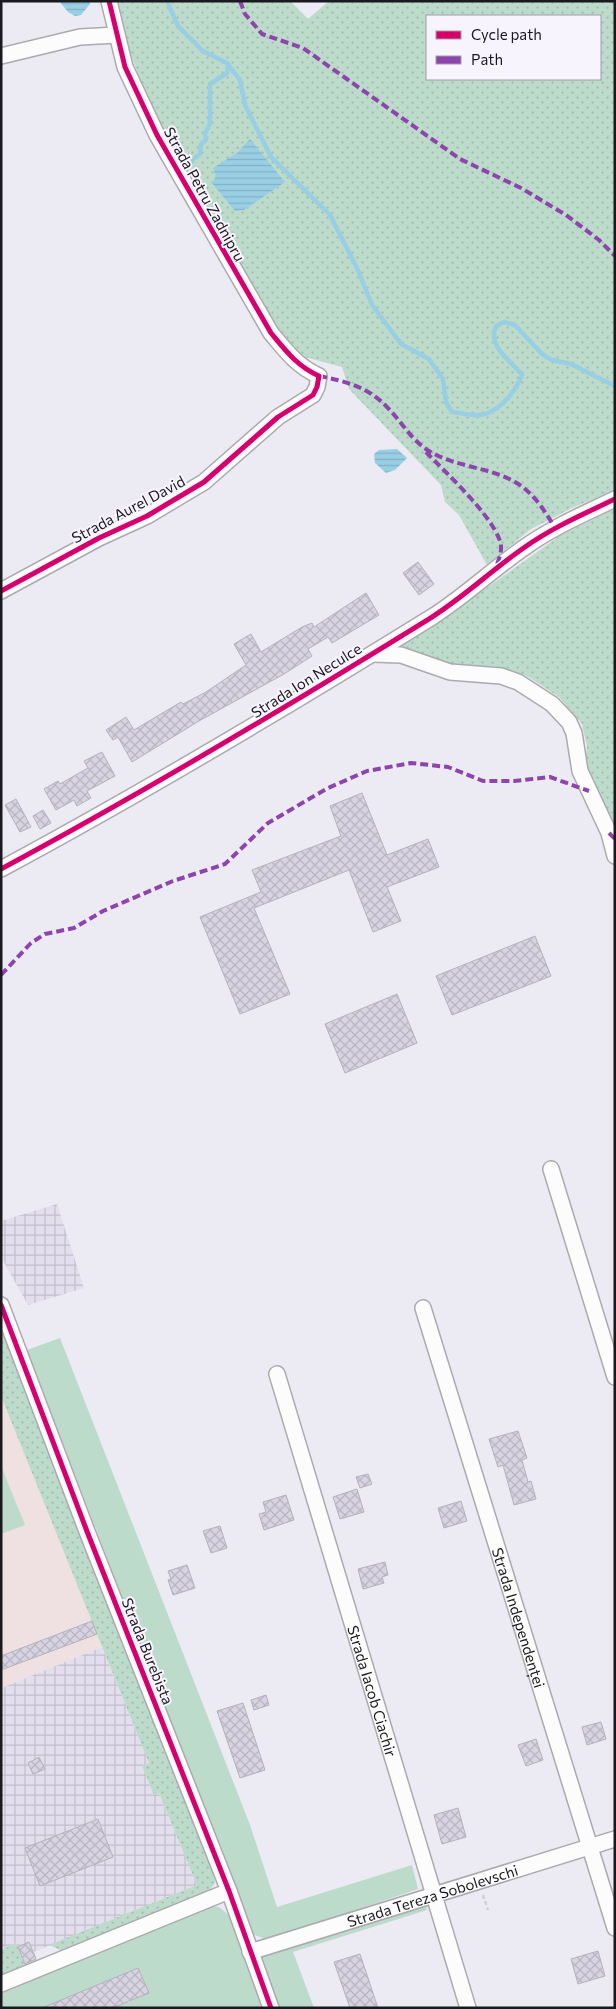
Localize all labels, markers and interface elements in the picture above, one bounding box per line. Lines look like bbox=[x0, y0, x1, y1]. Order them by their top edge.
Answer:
legend bbox=[426, 15, 601, 80]
text: Cycle path bbox=[471, 25, 542, 43]
text: Path bbox=[471, 50, 503, 68]
street label: Strada Petru Zadnipru bbox=[161, 124, 249, 264]
street label: Strada Aurel David bbox=[68, 472, 188, 546]
street label: Strada Ion Neculce bbox=[248, 639, 365, 721]
street label: Strada Independenței bbox=[489, 1545, 549, 1690]
street label: Strada Burebista bbox=[118, 1595, 178, 1707]
street label: Strada Iacob Ciachir bbox=[344, 1623, 401, 1759]
street label: Strada Tereza Sobolevschi bbox=[345, 1861, 520, 1930]

